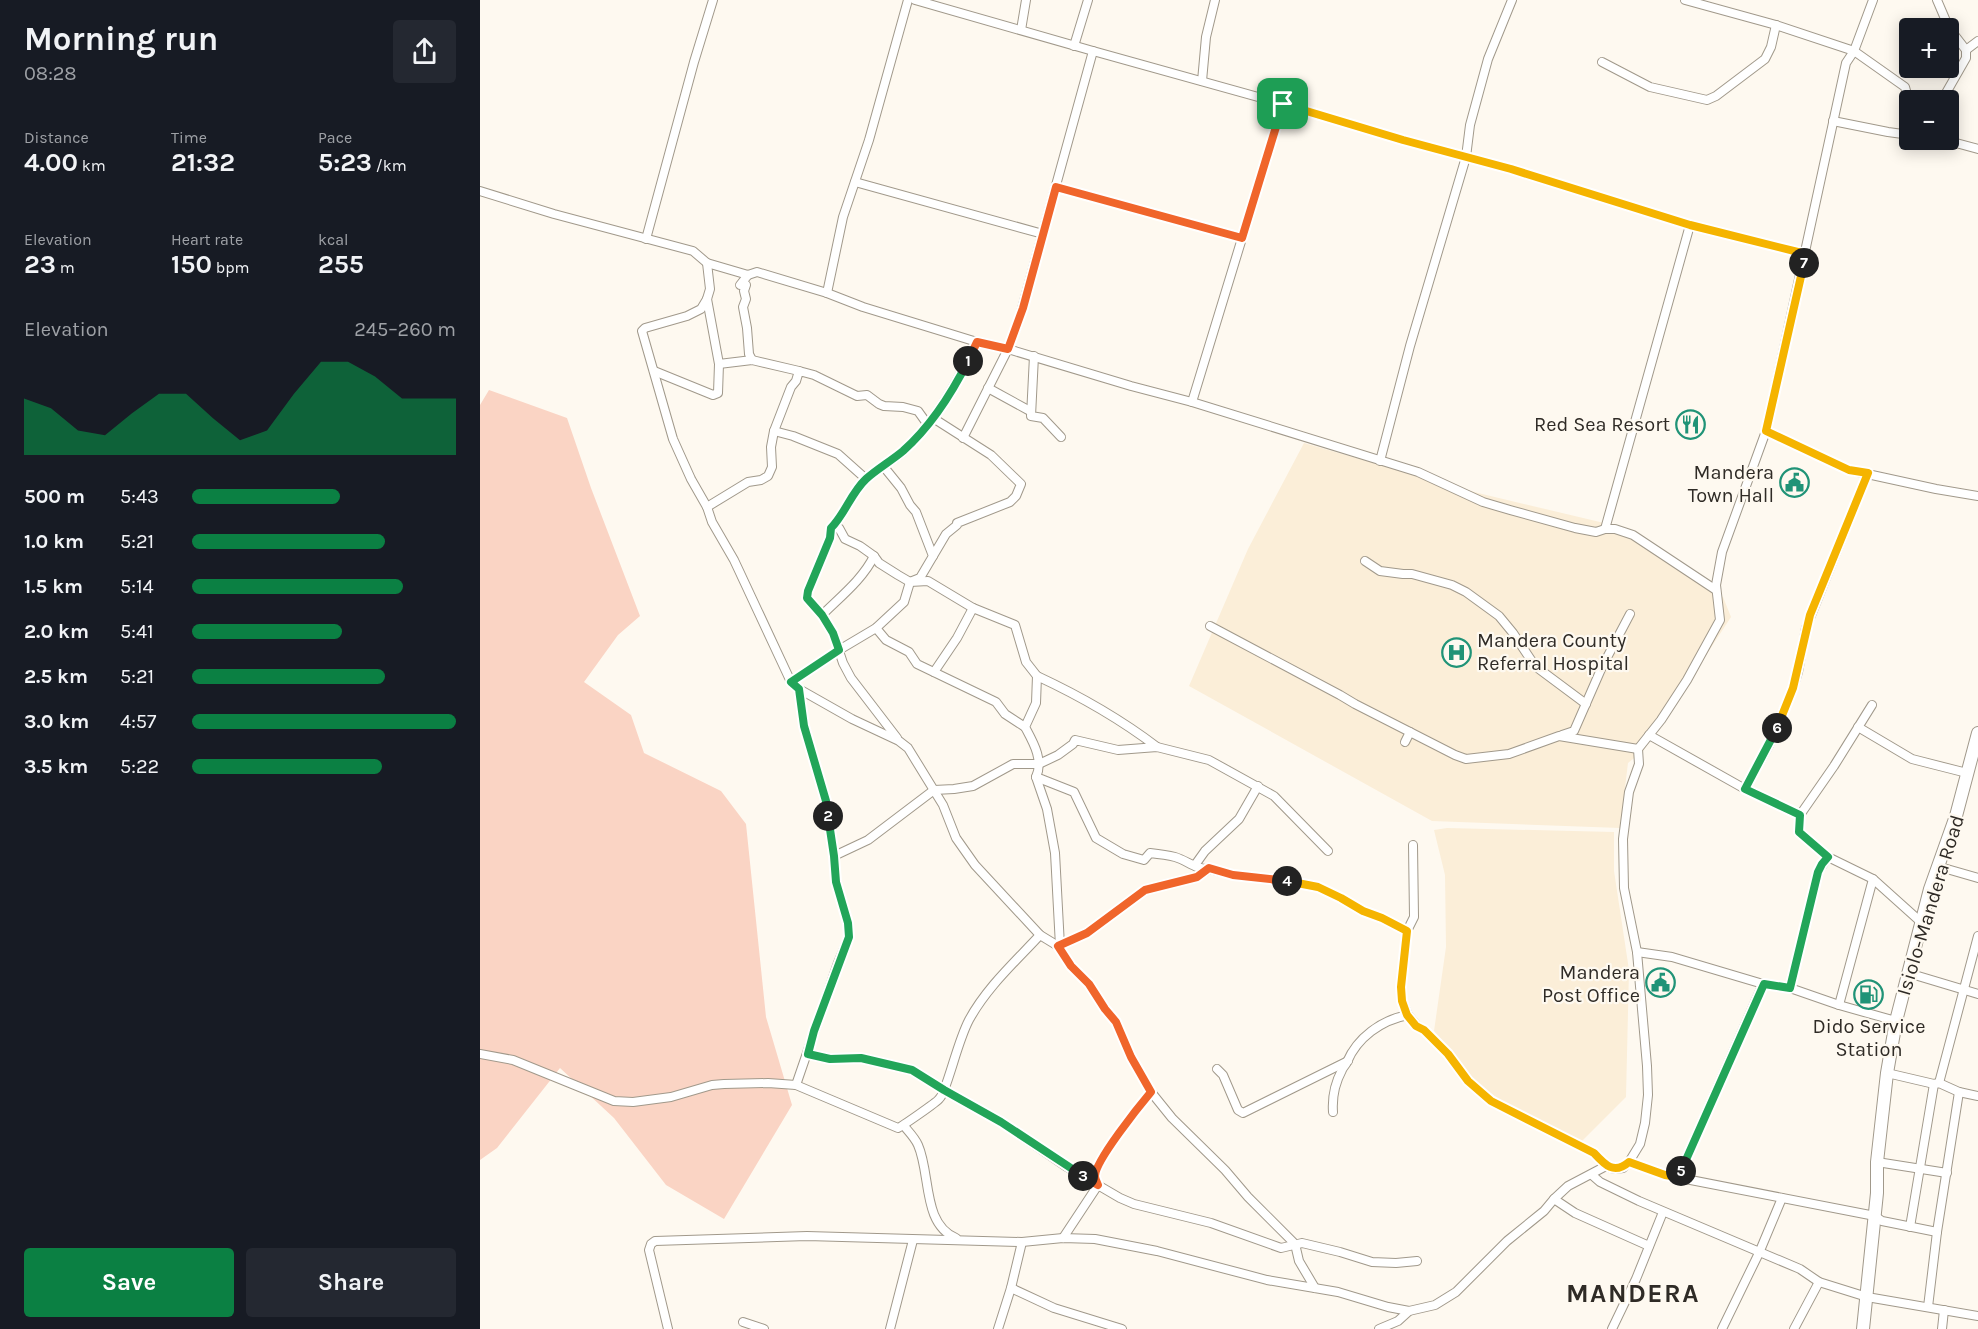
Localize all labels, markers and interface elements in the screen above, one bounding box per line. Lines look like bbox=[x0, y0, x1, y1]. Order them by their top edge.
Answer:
map controls bbox=[1899, 18, 1959, 150]
button: + bbox=[1899, 18, 1959, 78]
text: Morning run bbox=[24, 20, 218, 58]
button: share bbox=[393, 20, 456, 83]
text: 08:28 bbox=[24, 62, 77, 85]
pin bbox=[1257, 78, 1308, 129]
icon: arrive bbox=[1266, 87, 1299, 120]
button: − bbox=[1899, 90, 1959, 150]
text: Distance bbox=[24, 128, 89, 147]
text: Time bbox=[171, 128, 207, 147]
text: Pace bbox=[318, 128, 352, 147]
text: 4.00 bbox=[24, 147, 78, 178]
text: 21:32 bbox=[171, 147, 235, 178]
text: 5:23 bbox=[318, 147, 372, 178]
text: km bbox=[78, 156, 106, 175]
text: /km bbox=[372, 156, 407, 175]
text: Elevation bbox=[24, 230, 92, 249]
text: Heart rate bbox=[171, 230, 243, 249]
text: kcal bbox=[318, 230, 349, 249]
pin: 7 bbox=[1789, 248, 1819, 278]
text: 23 bbox=[24, 249, 56, 280]
text: 150 bbox=[171, 249, 212, 280]
text: 255 bbox=[318, 249, 364, 280]
text: 7 bbox=[1800, 253, 1808, 272]
text: m bbox=[56, 258, 75, 277]
text: bpm bbox=[212, 258, 249, 277]
text: Elevation bbox=[24, 318, 109, 341]
text: 245–260 m bbox=[354, 318, 456, 341]
pin: 1 bbox=[953, 346, 983, 376]
text: 1 bbox=[965, 351, 971, 370]
restaurant icon: Red Sea Resort bbox=[1675, 408, 1707, 440]
place label: Red Sea Resort bbox=[1534, 413, 1670, 436]
place label: Mandera Town Hall bbox=[1688, 461, 1774, 507]
public building icon: Mandera Town Hall bbox=[1779, 467, 1811, 499]
text: 500 m bbox=[24, 485, 85, 508]
text: 5:43 bbox=[120, 485, 159, 508]
text: 1.0 km bbox=[24, 530, 84, 553]
text: 5:21 bbox=[120, 530, 154, 553]
text: 1.5 km bbox=[24, 575, 83, 598]
text: 5:14 bbox=[120, 575, 154, 598]
text: 2.0 km bbox=[24, 620, 89, 643]
text: 5:41 bbox=[120, 620, 154, 643]
place label: Mandera County Referral Hospital bbox=[1477, 629, 1629, 675]
hospital icon: Mandera County Referral Hospital bbox=[1440, 636, 1472, 668]
text: 2.5 km bbox=[24, 665, 88, 688]
text: 5:21 bbox=[120, 665, 154, 688]
text: 3.0 km bbox=[24, 710, 89, 733]
text: 4:57 bbox=[120, 710, 156, 733]
pin: 6 bbox=[1762, 713, 1792, 743]
text: 6 bbox=[1772, 718, 1782, 737]
text: 3.5 km bbox=[24, 755, 88, 778]
text: 5:22 bbox=[120, 755, 159, 778]
pin: 2 bbox=[813, 801, 843, 831]
text: 2 bbox=[823, 806, 833, 825]
street label: Isiolo-Mandera Road bbox=[1892, 812, 1969, 998]
pin: 4 bbox=[1272, 866, 1302, 896]
text: 4 bbox=[1282, 871, 1292, 890]
place label: Mandera Post Office bbox=[1542, 961, 1640, 1007]
public building icon: Mandera Post Office bbox=[1645, 967, 1677, 999]
fuel station icon: Dido Service Station bbox=[1853, 979, 1885, 1011]
place label: Dido Service Station bbox=[1813, 1015, 1925, 1061]
pin: 5 bbox=[1666, 1156, 1696, 1186]
pin: 3 bbox=[1068, 1161, 1098, 1191]
text: 5 bbox=[1676, 1161, 1686, 1180]
text: 3 bbox=[1078, 1166, 1088, 1185]
button: Save bbox=[24, 1248, 234, 1317]
button: Share bbox=[246, 1248, 456, 1317]
district label: MANDERA bbox=[1566, 1278, 1700, 1309]

